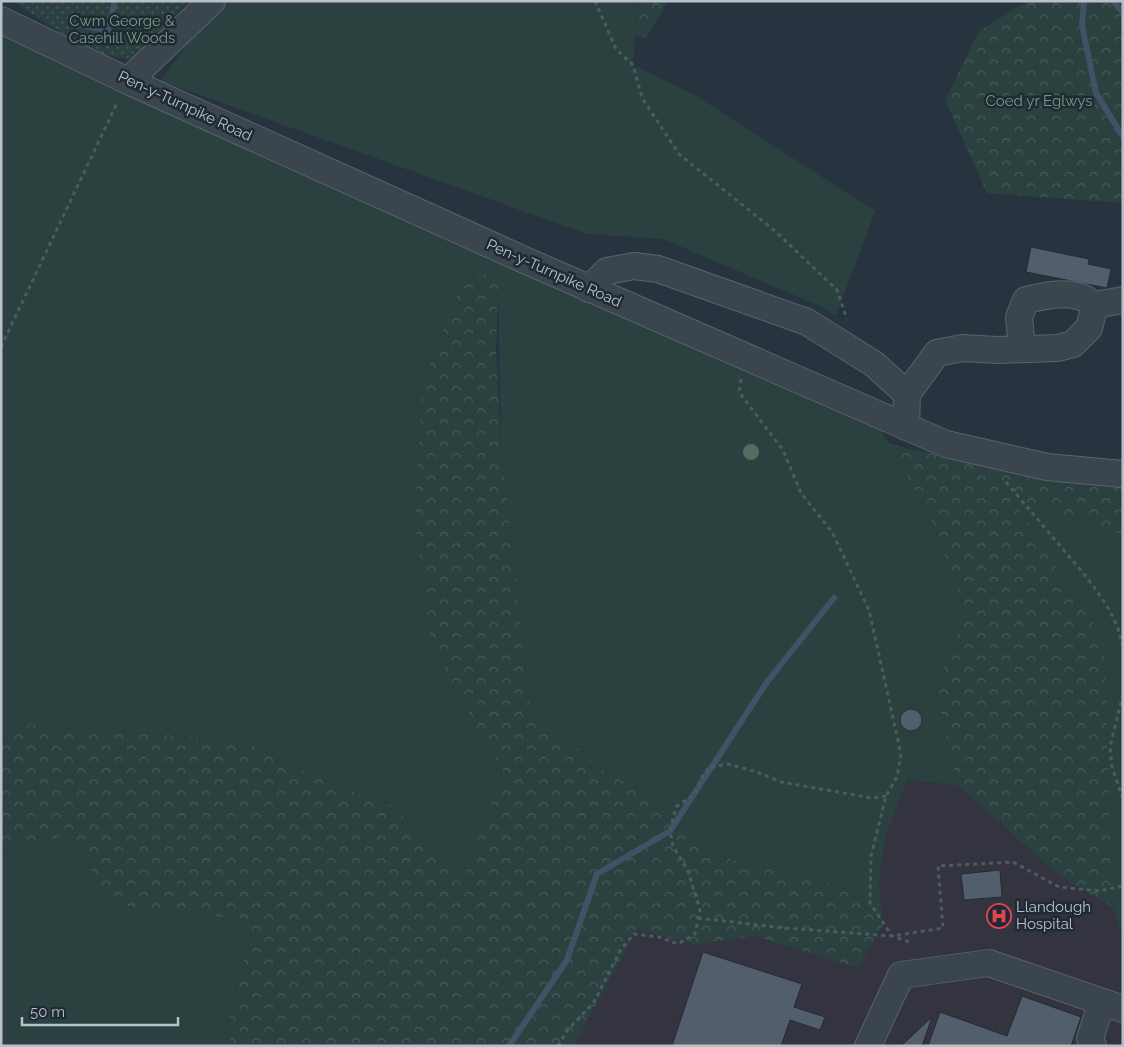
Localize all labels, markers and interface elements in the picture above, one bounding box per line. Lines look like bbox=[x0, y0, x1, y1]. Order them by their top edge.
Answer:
park label: Cwm George & Casehill Woods bbox=[69, 12, 175, 47]
street label: Pen-y-Turnpike Road bbox=[115, 67, 255, 145]
park label: Coed yr Eglwys bbox=[985, 92, 1093, 110]
street label: Pen-y-Turnpike Road bbox=[484, 235, 624, 311]
place label: Llandough Hospital bbox=[1016, 898, 1091, 933]
hospital icon: Llandough Hospital bbox=[986, 903, 1012, 929]
scale bar bbox=[22, 994, 179, 1026]
text: 50 m bbox=[30, 1003, 65, 1021]

